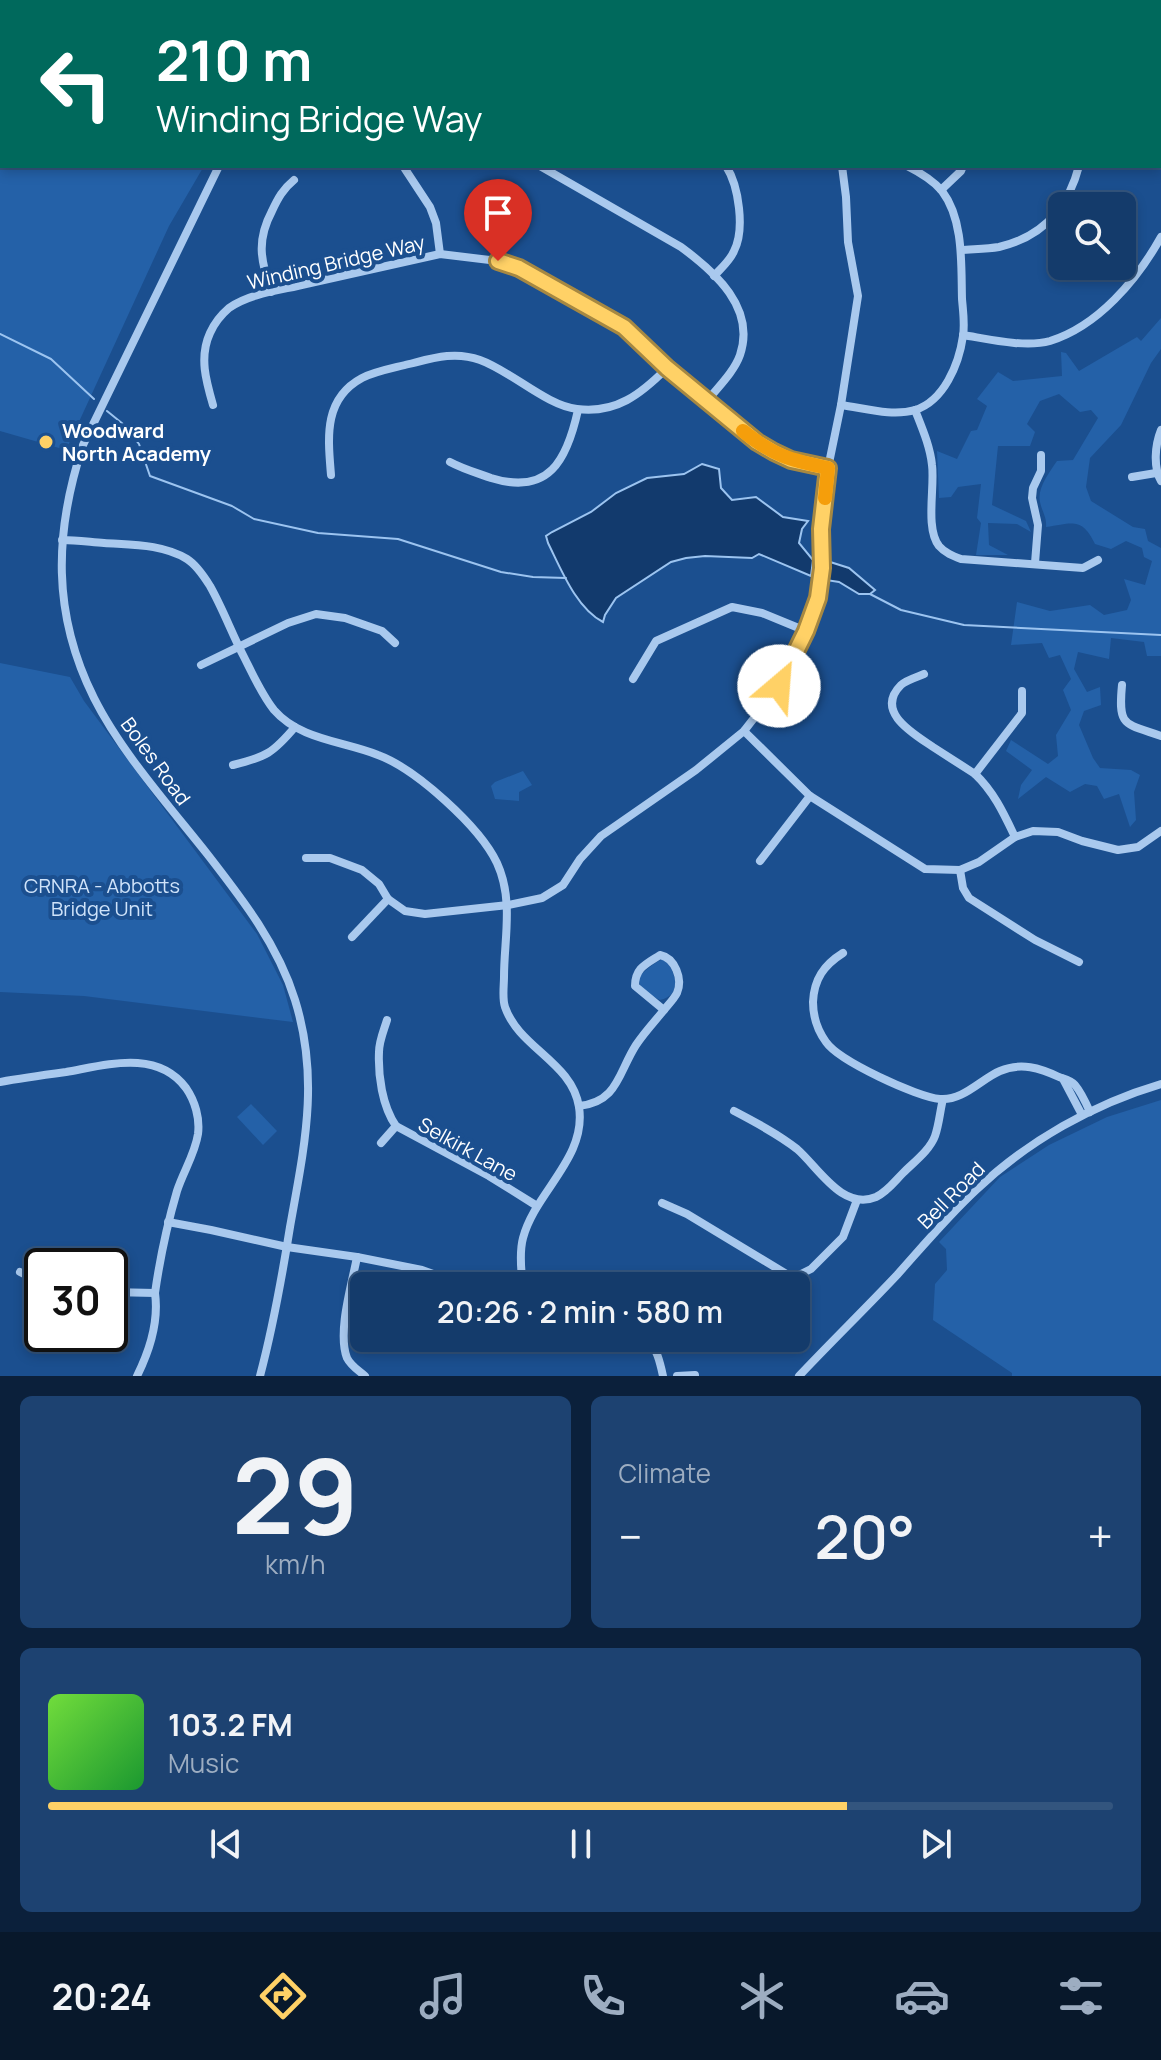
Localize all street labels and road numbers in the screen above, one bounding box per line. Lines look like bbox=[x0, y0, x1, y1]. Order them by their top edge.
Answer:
street label: Winding Bridge Way bbox=[245, 228, 428, 296]
street label: Boles Road bbox=[115, 712, 197, 810]
street label: Selkirk Lane bbox=[414, 1111, 522, 1187]
street label: Bell Road bbox=[912, 1156, 990, 1234]

